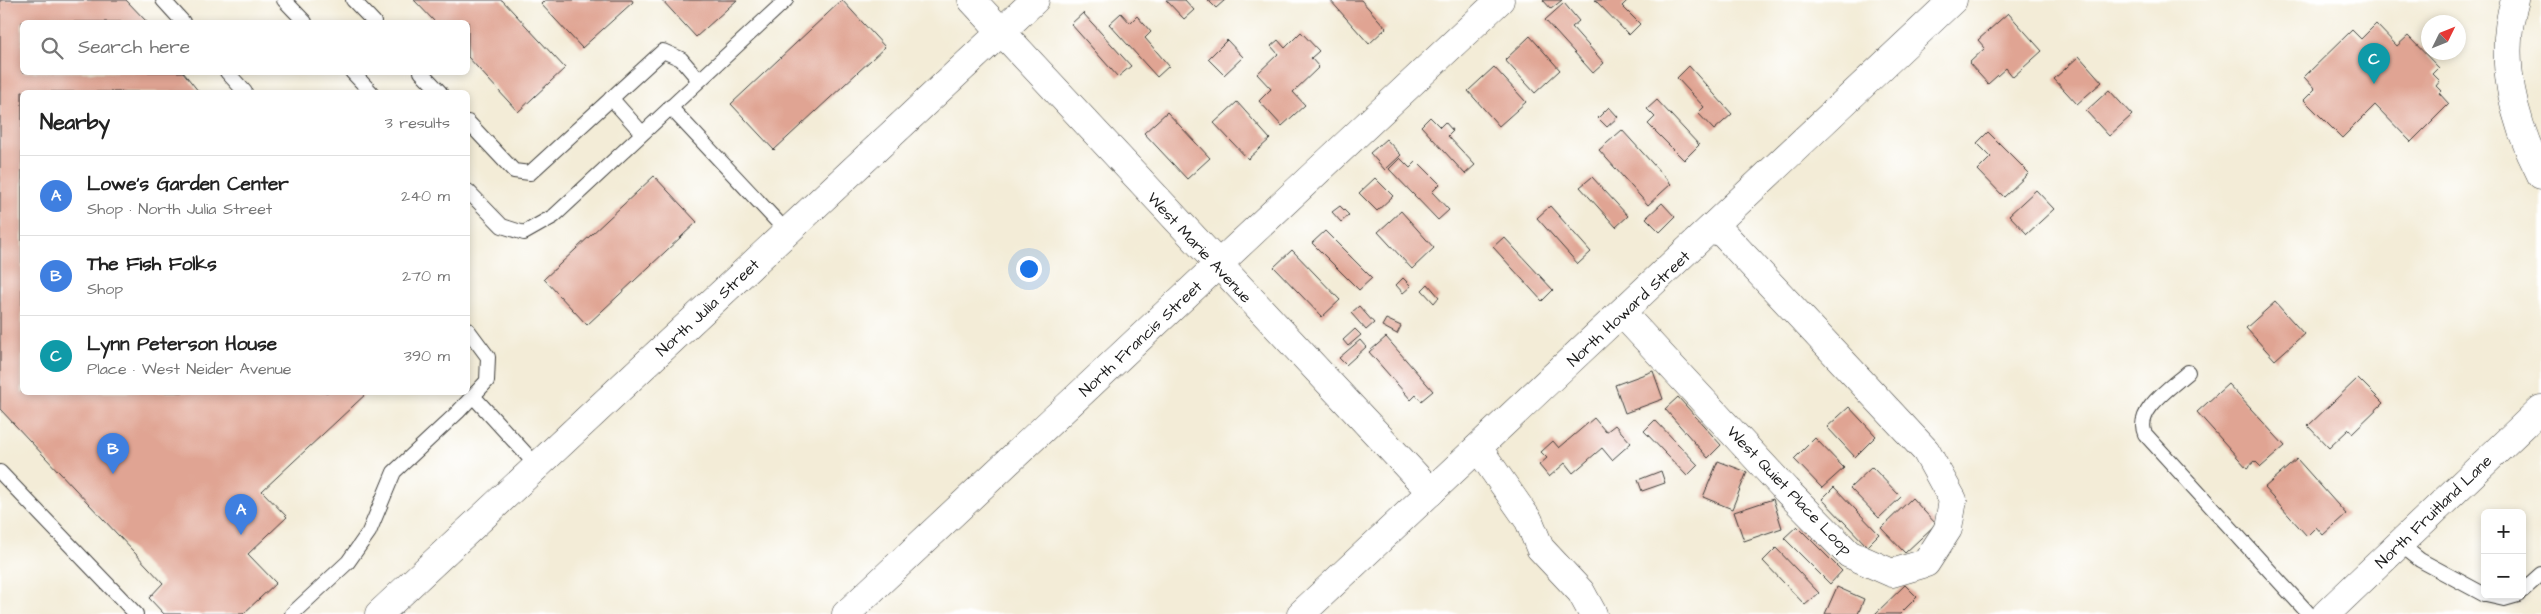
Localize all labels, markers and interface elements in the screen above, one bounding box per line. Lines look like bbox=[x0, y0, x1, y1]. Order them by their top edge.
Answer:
north arrow bbox=[2421, 15, 2466, 60]
search box bbox=[20, 20, 470, 75]
icon: search bbox=[38, 34, 66, 62]
text: Search here bbox=[78, 34, 190, 61]
pin: C bbox=[2358, 43, 2390, 84]
text: Nearby bbox=[40, 108, 110, 137]
text: 3 results bbox=[385, 112, 450, 134]
text: Lowe's Garden Center bbox=[87, 171, 289, 198]
text: A bbox=[51, 185, 61, 207]
text: 240 m bbox=[401, 185, 450, 207]
street label: West Marie Avenue bbox=[1142, 187, 1257, 308]
text: Shop · North Julia Street bbox=[87, 198, 272, 220]
street label: North Howard Street bbox=[1562, 245, 1696, 372]
text: The Fish Folks bbox=[87, 251, 217, 278]
street label: North Julia Street bbox=[651, 254, 765, 362]
your location bbox=[1016, 256, 1042, 282]
text: B bbox=[50, 265, 62, 287]
text: 270 m bbox=[402, 265, 450, 287]
street label: North Francis Street bbox=[1074, 275, 1207, 402]
text: Shop bbox=[87, 278, 123, 300]
text: Lynn Peterson House bbox=[87, 331, 277, 358]
text: C bbox=[50, 345, 62, 367]
text: 390 m bbox=[404, 345, 450, 367]
text: Place · West Neider Avenue bbox=[87, 358, 292, 380]
street label: West Quiet Place Loop bbox=[1722, 421, 1857, 560]
pin: B bbox=[97, 433, 129, 474]
street label: North Fruitland Lane bbox=[2370, 450, 2497, 573]
pin: A bbox=[225, 494, 257, 535]
map controls bbox=[2481, 509, 2526, 599]
button: + bbox=[2481, 509, 2526, 554]
button: − bbox=[2481, 554, 2526, 599]

